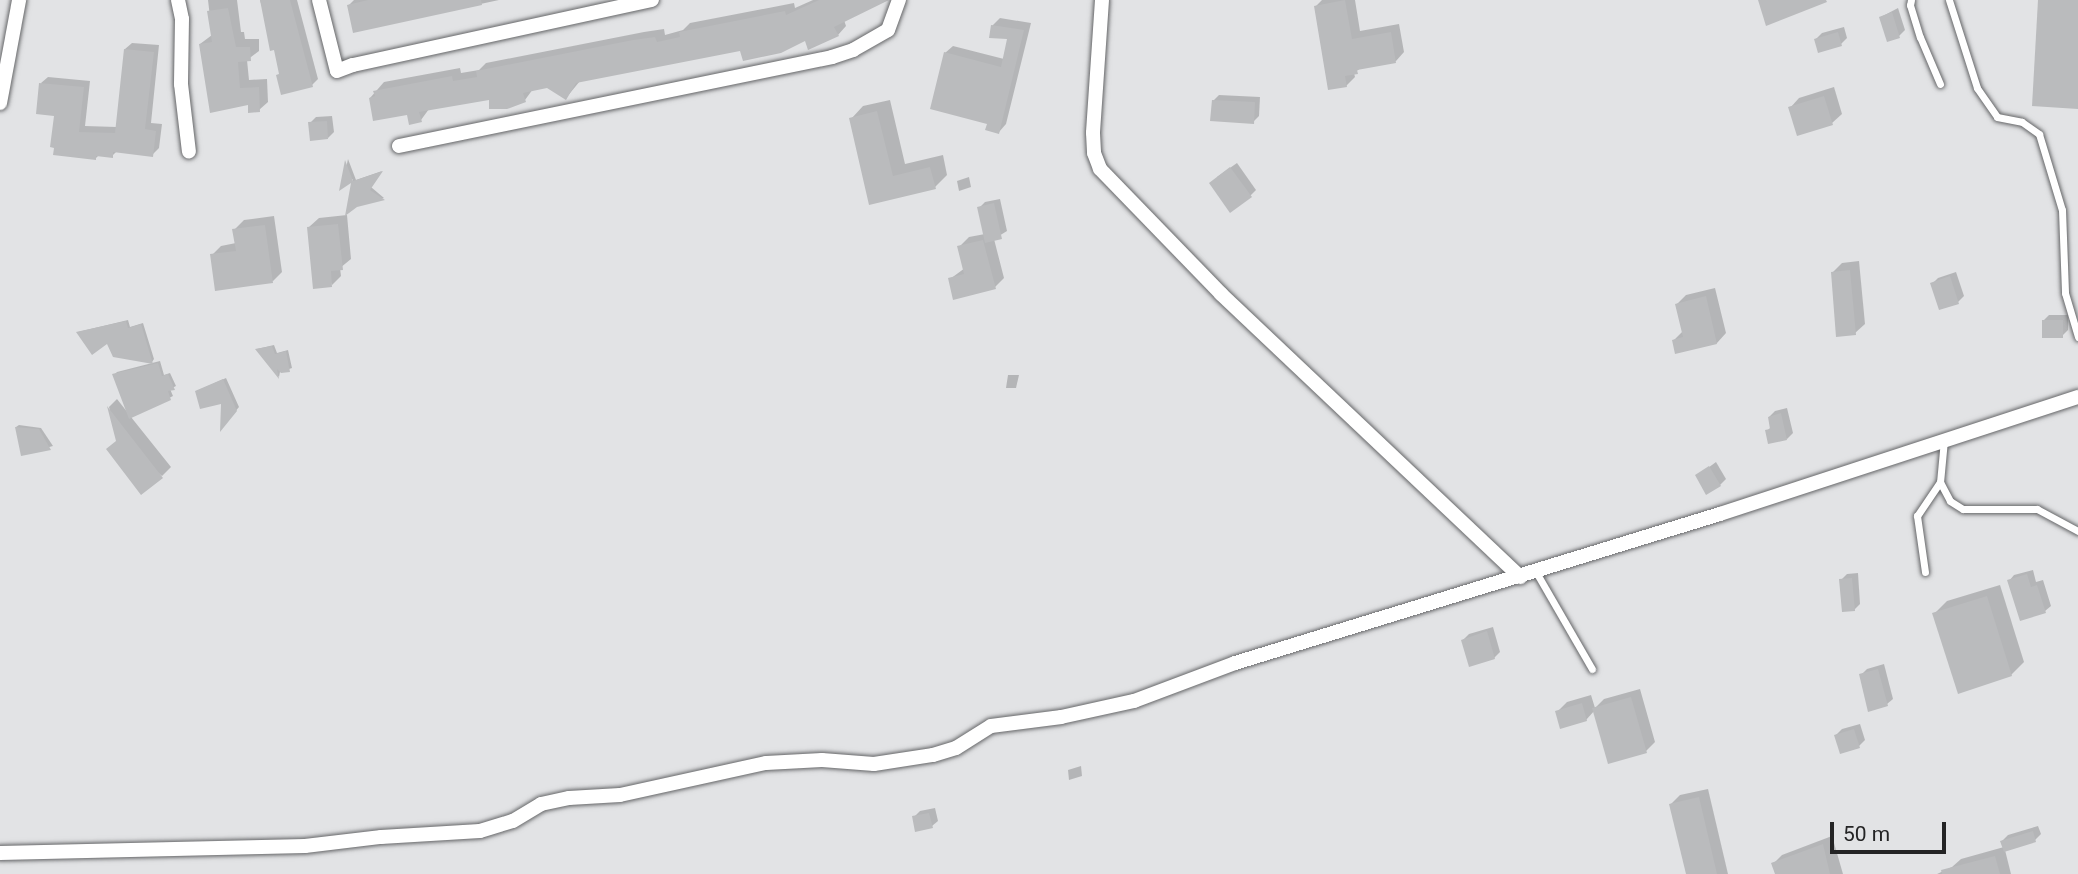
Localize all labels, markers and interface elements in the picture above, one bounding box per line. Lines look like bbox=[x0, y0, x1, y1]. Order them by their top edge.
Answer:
scale bar bbox=[1833, 808, 1948, 852]
text: 50 m bbox=[1843, 822, 1890, 846]

